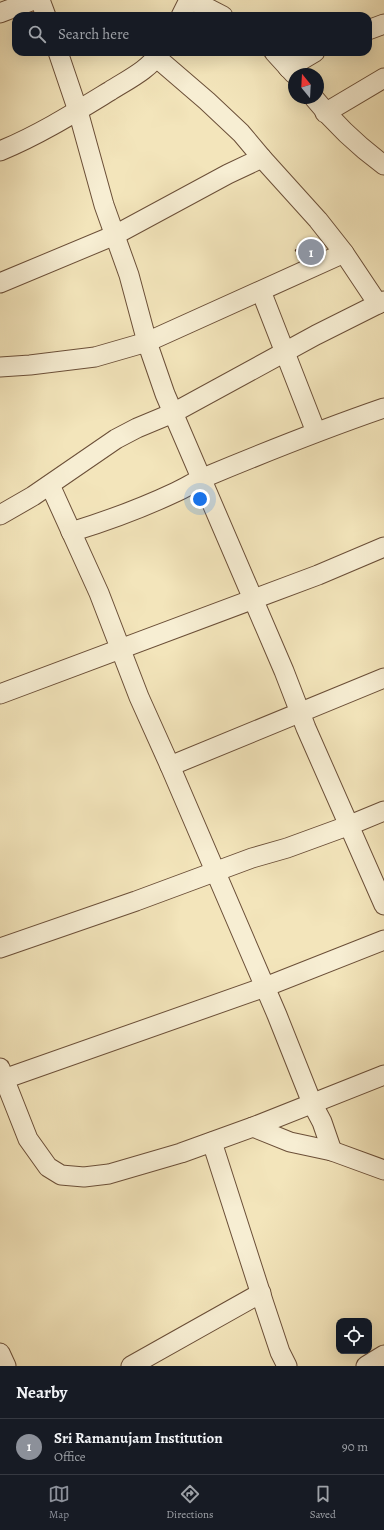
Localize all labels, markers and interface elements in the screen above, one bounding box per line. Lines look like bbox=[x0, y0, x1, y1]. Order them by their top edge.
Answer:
search box bbox=[12, 12, 372, 56]
icon: search bbox=[26, 23, 48, 45]
text: Search here bbox=[58, 24, 129, 44]
north arrow bbox=[288, 68, 324, 104]
pin: 1 bbox=[298, 237, 324, 267]
your location bbox=[190, 489, 210, 509]
map controls bbox=[336, 1318, 372, 1354]
button: locate bbox=[336, 1318, 372, 1354]
text: Nearby bbox=[16, 1381, 67, 1404]
text: Sri Ramanujam Institution bbox=[54, 1428, 223, 1448]
text: 1 bbox=[27, 1438, 31, 1455]
text: 90 m bbox=[342, 1438, 368, 1455]
text: Office bbox=[54, 1448, 86, 1465]
tab: Map bbox=[48, 1483, 70, 1522]
tab: Directions bbox=[166, 1483, 214, 1522]
tab: Saved bbox=[310, 1483, 336, 1522]

